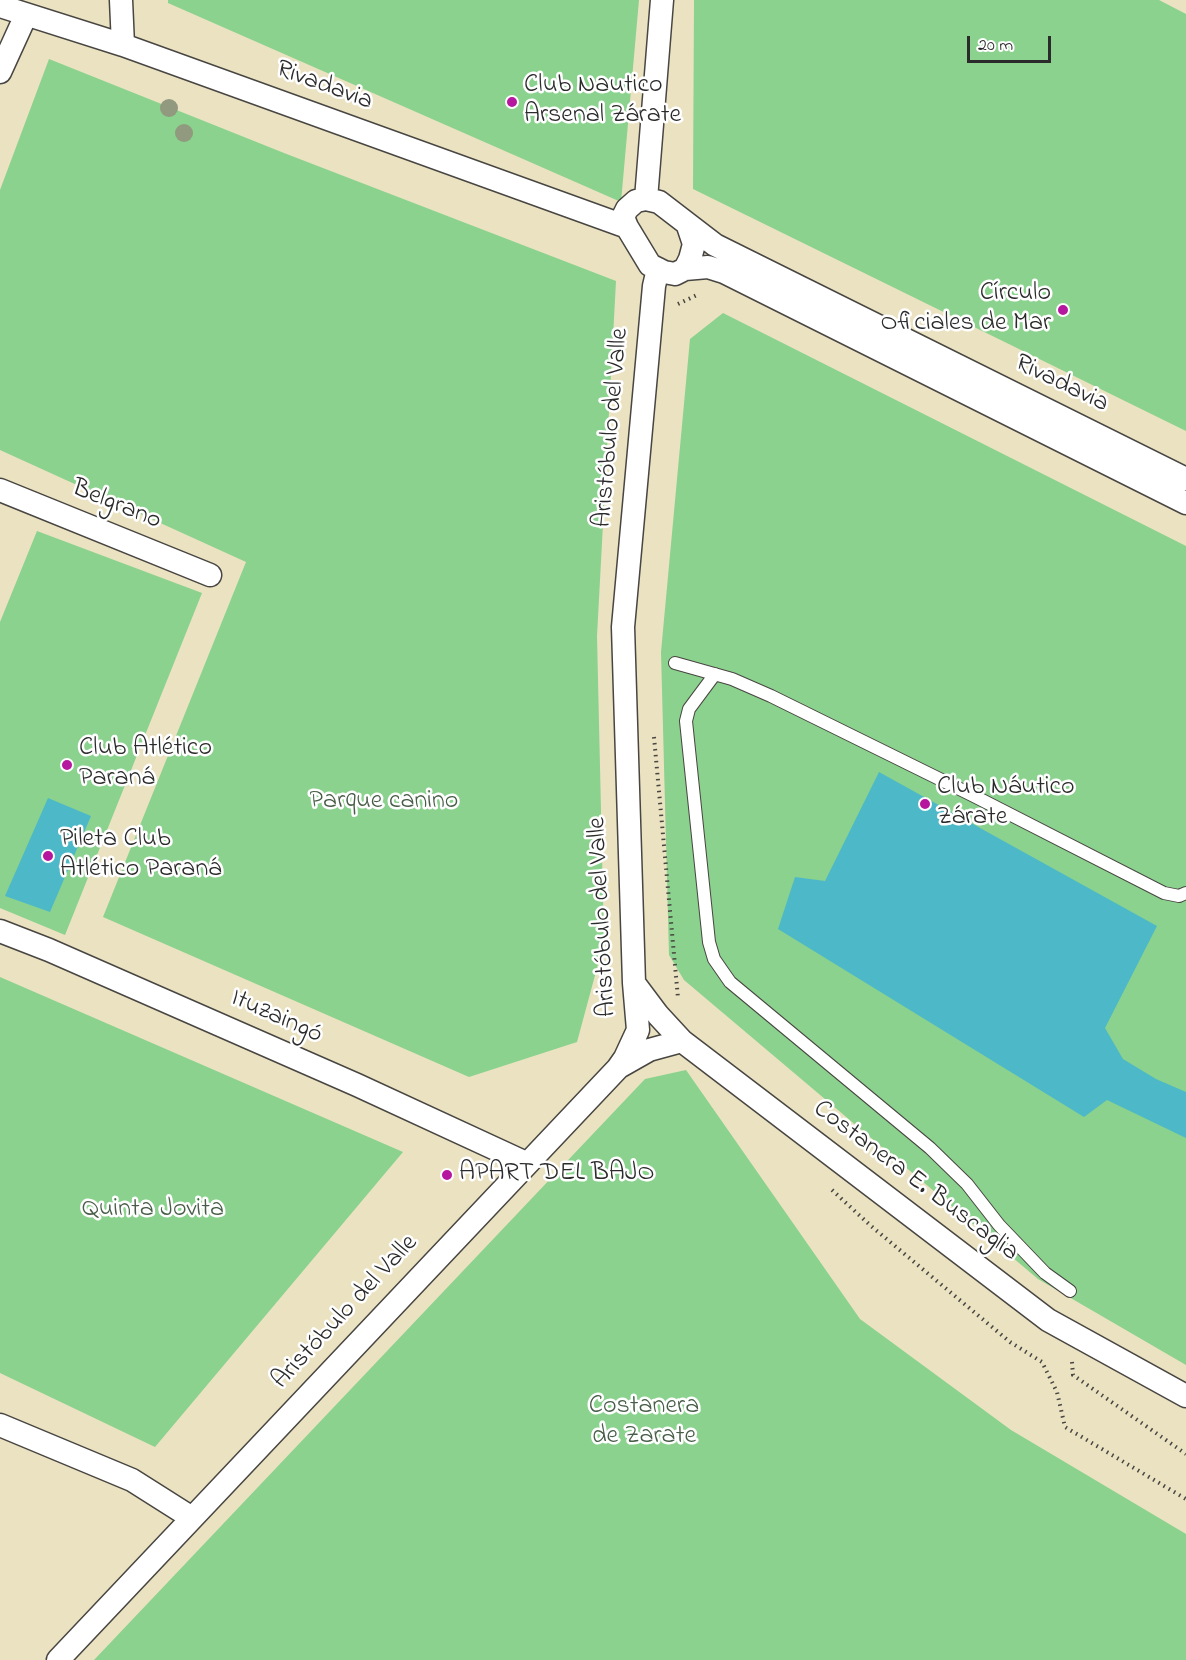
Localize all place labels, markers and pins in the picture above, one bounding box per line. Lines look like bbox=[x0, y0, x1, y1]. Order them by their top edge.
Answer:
place label: Club Nautico Arsenal Zárate bbox=[524, 71, 681, 132]
marker: Club Nautico Arsenal Zárate bbox=[505, 95, 519, 109]
place label: Círculo Oficiales de Mar bbox=[881, 279, 1051, 340]
marker: Círculo Oficiales de Mar bbox=[1056, 303, 1070, 317]
place label: Club Atlético Paraná bbox=[79, 734, 212, 796]
marker: Club Atlético Paraná bbox=[60, 758, 74, 772]
place label: Club Náutico Zárate bbox=[937, 773, 1075, 834]
marker: Club Náutico Zárate bbox=[918, 797, 932, 811]
place label: Pileta Club Atlético Paraná bbox=[60, 825, 221, 886]
marker: Pileta Club Atlético Paraná bbox=[41, 849, 55, 863]
place label: APART DEL BAJO bbox=[459, 1159, 655, 1191]
marker: APART DEL BAJO bbox=[440, 1168, 454, 1182]

